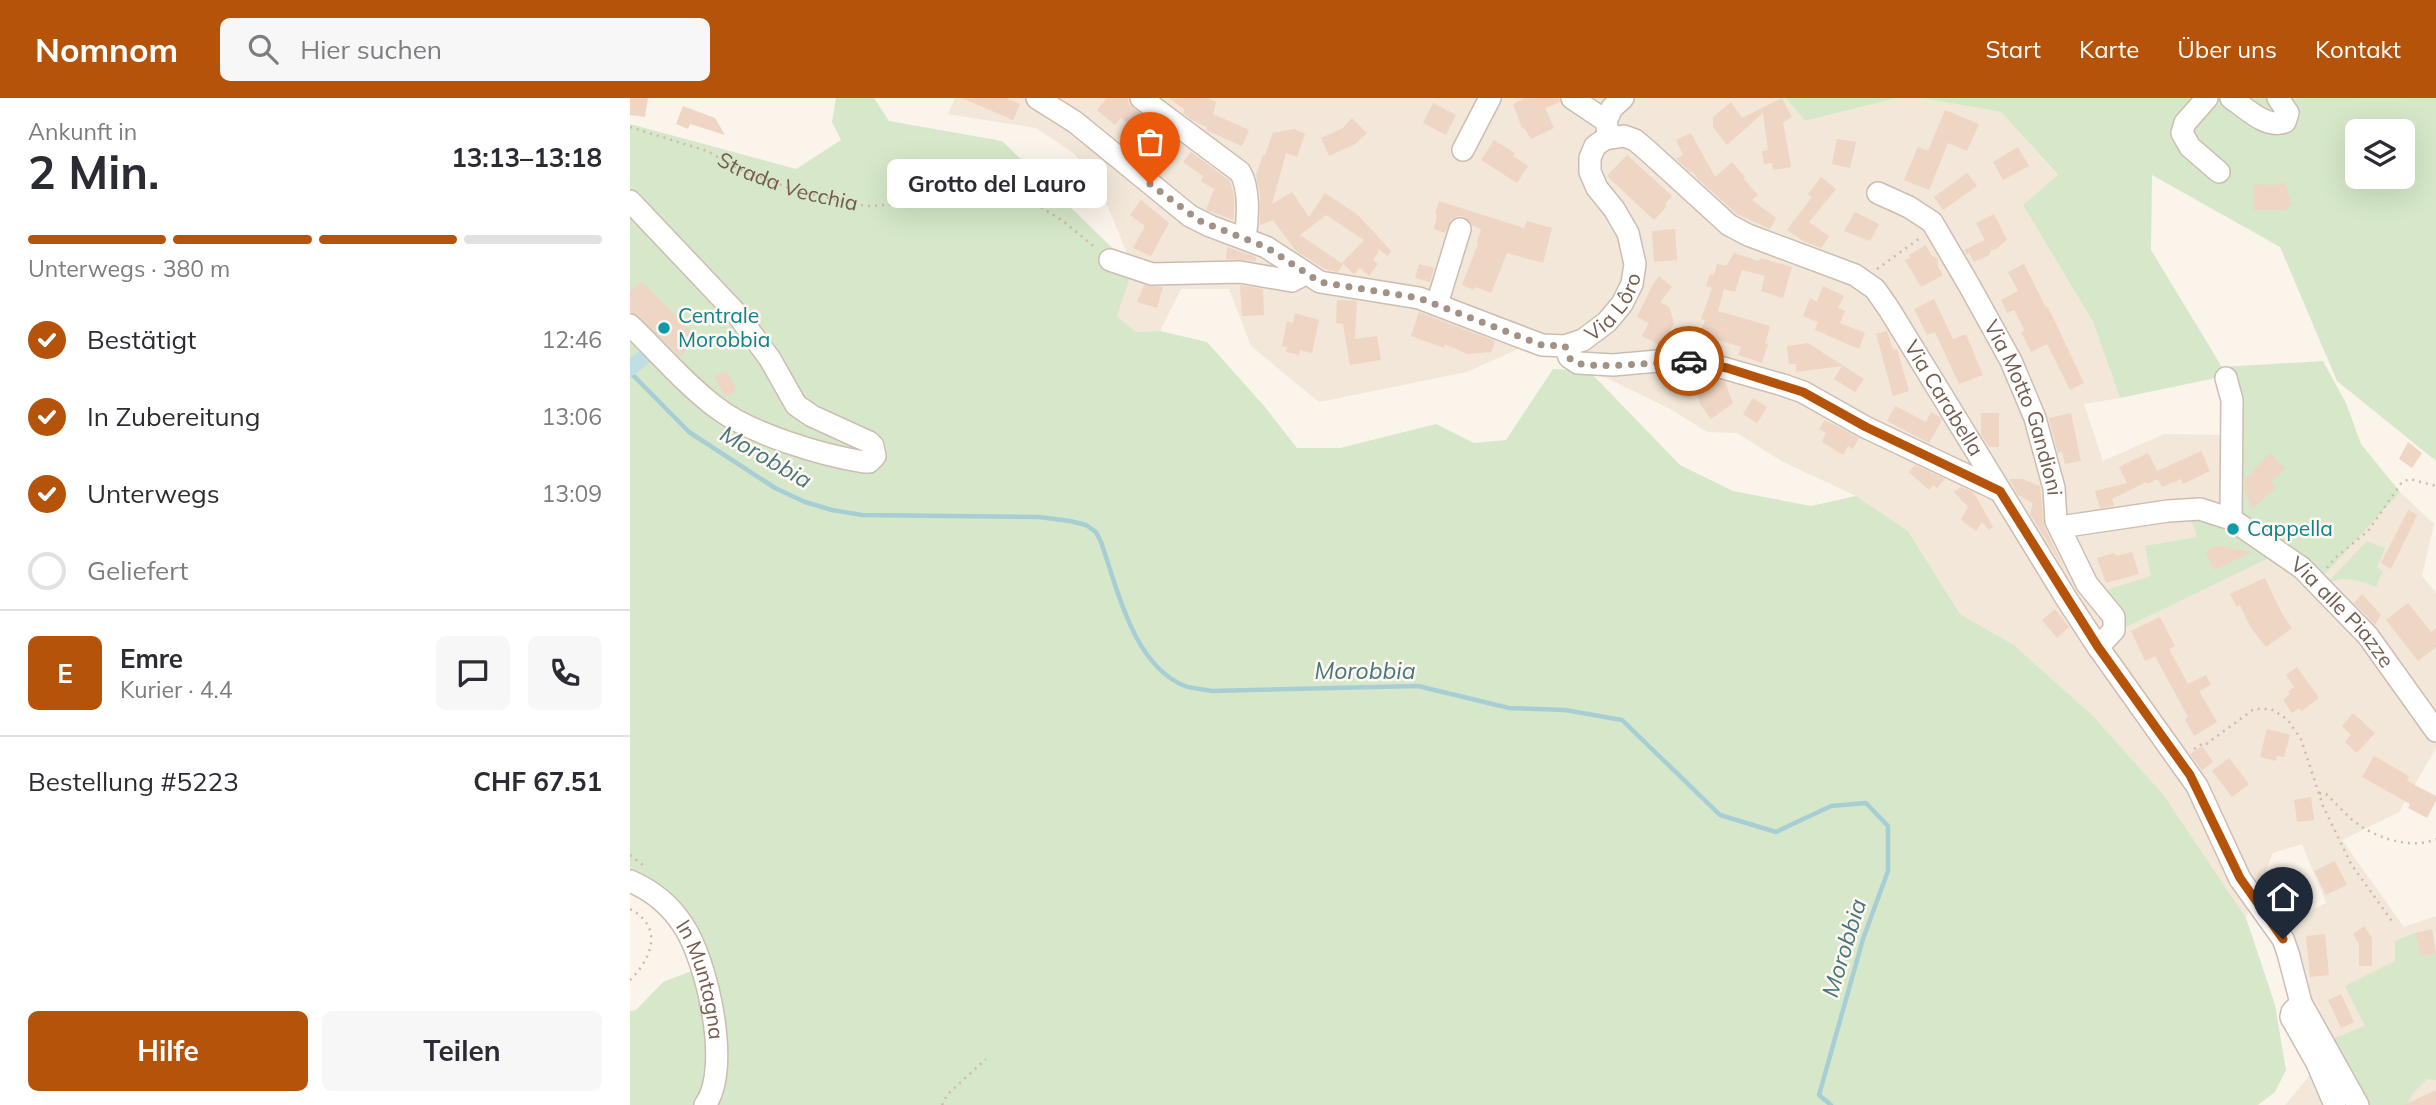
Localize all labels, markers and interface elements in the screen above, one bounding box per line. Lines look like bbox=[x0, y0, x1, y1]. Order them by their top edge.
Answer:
search box bbox=[220, 18, 710, 81]
text: Nomnom bbox=[35, 29, 178, 70]
icon: search bbox=[244, 30, 282, 68]
text: Hier suchen bbox=[300, 33, 442, 66]
text: Start bbox=[1985, 34, 2041, 64]
text: Karte bbox=[2079, 34, 2139, 64]
text: Über uns bbox=[2177, 34, 2277, 64]
text: Kontakt bbox=[2315, 34, 2401, 64]
pin bbox=[1120, 112, 1180, 184]
text: Ankunft in bbox=[28, 117, 137, 146]
map controls bbox=[2345, 119, 2415, 189]
button: layers bbox=[2345, 119, 2415, 189]
icon: bag bbox=[1131, 123, 1169, 161]
text: 13:13–13:18 bbox=[451, 141, 602, 174]
text: 2 Min. bbox=[28, 143, 159, 201]
street label: Strada Vecchia bbox=[713, 146, 860, 216]
callout: Grotto del Lauro bbox=[888, 160, 1108, 208]
text: Grotto del Lauro bbox=[908, 169, 1086, 198]
text: Unterwegs · 380 m bbox=[28, 254, 230, 283]
street label: Via Lôro bbox=[1579, 271, 1645, 346]
place label: Centrale Morobbia bbox=[678, 302, 770, 352]
street label: Via Motto Gandioni bbox=[1979, 315, 2068, 496]
marker: Centrale Morobbia bbox=[656, 320, 672, 336]
icon: check bbox=[28, 321, 66, 359]
text: Bestätigt bbox=[87, 323, 196, 356]
text: 12:46 bbox=[542, 325, 602, 354]
courier bbox=[1654, 326, 1724, 396]
street label: Via Carabella bbox=[1899, 335, 1990, 460]
icon: car bbox=[1670, 342, 1708, 380]
icon: check bbox=[28, 398, 66, 436]
text: In Zubereitung bbox=[87, 400, 260, 433]
text: 13:06 bbox=[542, 402, 602, 431]
water label: Morobbia bbox=[715, 419, 817, 494]
icon: check bbox=[28, 475, 66, 513]
text: Unterwegs bbox=[87, 477, 220, 510]
text: 13:09 bbox=[542, 479, 602, 508]
place label: Cappella bbox=[2247, 515, 2333, 541]
marker: Cappella bbox=[2225, 521, 2241, 537]
street label: Via alle Piazze bbox=[2286, 550, 2400, 672]
text: Geliefert bbox=[87, 554, 188, 587]
button: chat bbox=[436, 636, 510, 710]
button: phone bbox=[528, 636, 602, 710]
text: Emre bbox=[120, 642, 183, 675]
water label: Morobbia bbox=[1314, 656, 1416, 685]
text: E bbox=[57, 657, 73, 690]
text: Kurier · 4.4 bbox=[120, 675, 232, 704]
text: Bestellung #5223 bbox=[28, 765, 239, 798]
text: CHF 67.51 bbox=[473, 765, 602, 798]
pin bbox=[2253, 867, 2313, 939]
icon: home bbox=[2264, 878, 2302, 916]
water label: Morobbia bbox=[1815, 895, 1872, 1000]
street label: In Muntagna bbox=[671, 914, 730, 1040]
button: Hilfe bbox=[28, 1011, 308, 1091]
button: Teilen bbox=[322, 1011, 602, 1091]

